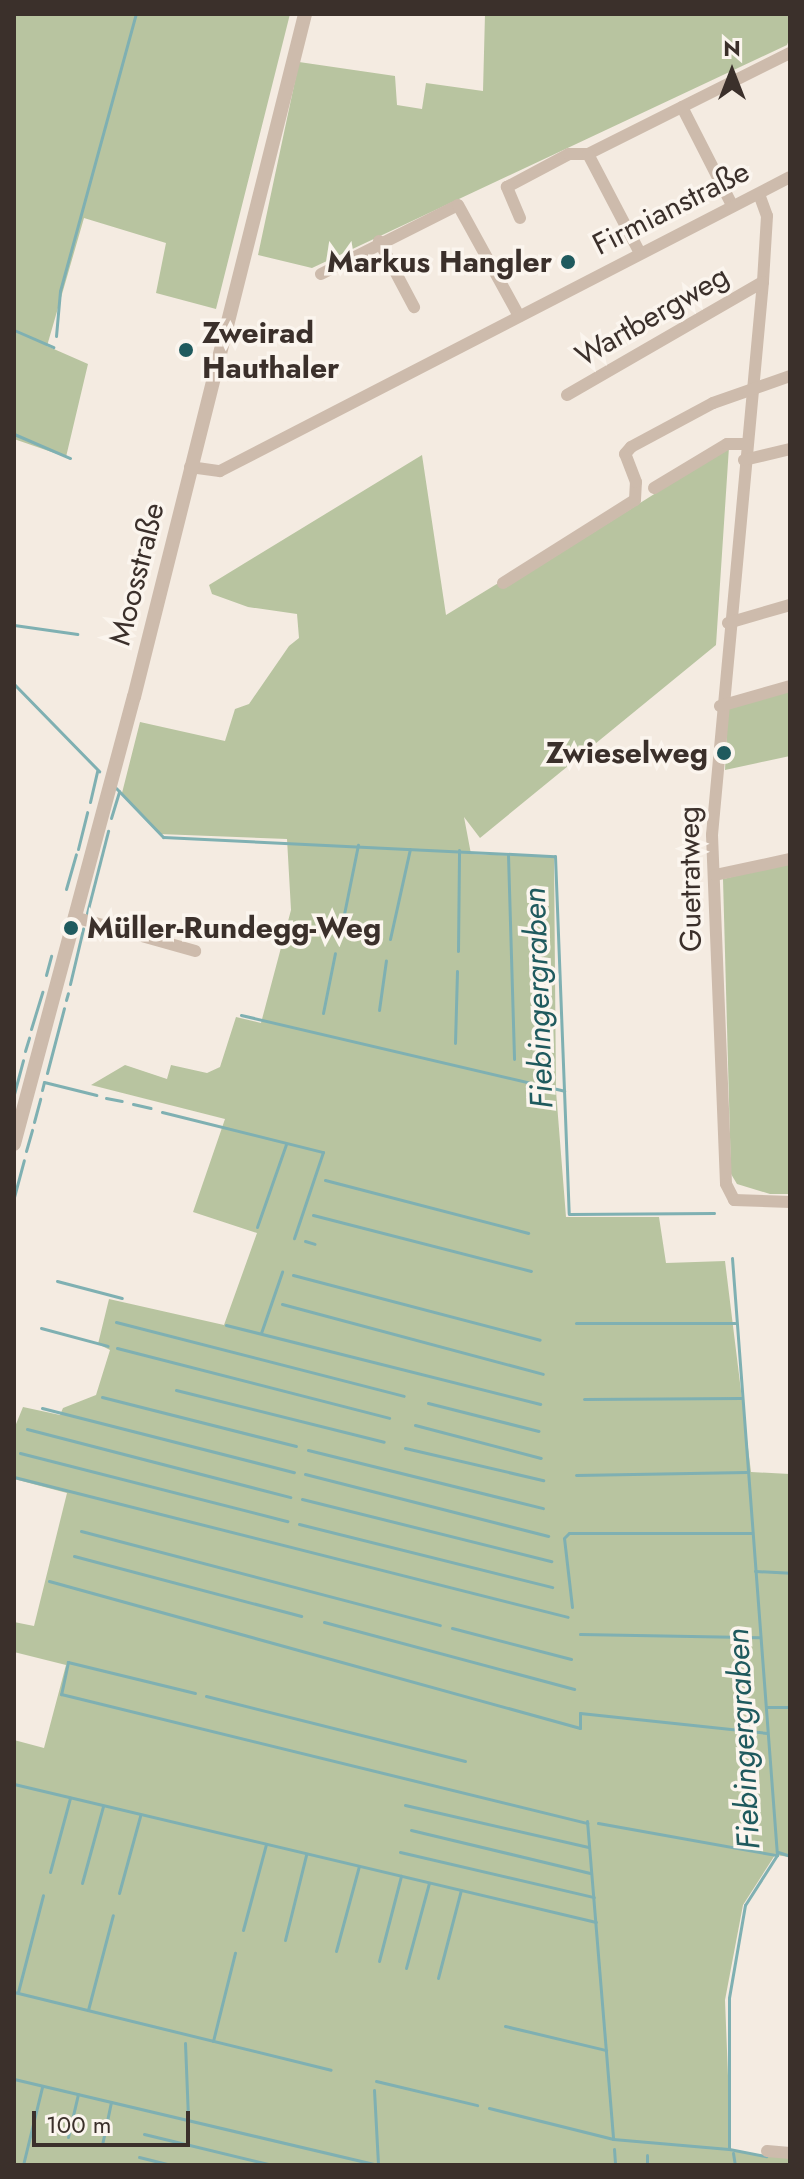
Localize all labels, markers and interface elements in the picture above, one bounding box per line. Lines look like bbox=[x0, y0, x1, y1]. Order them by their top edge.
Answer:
north arrow bbox=[692, 32, 772, 112]
text: N bbox=[723, 32, 741, 64]
street label: Firmianstraße bbox=[587, 153, 755, 263]
place label: Markus Hangler bbox=[327, 244, 552, 280]
marker: Markus Hangler bbox=[559, 253, 577, 271]
street label: Wartbergweg bbox=[569, 258, 735, 374]
place label: Zweirad Hauthaler bbox=[202, 315, 339, 386]
marker: Zweirad Hauthaler bbox=[177, 341, 195, 359]
street label: Moosstraße bbox=[102, 499, 172, 649]
place label: Zwieselweg bbox=[546, 735, 708, 771]
marker: Zwieselweg bbox=[715, 744, 733, 762]
street label: Guetratweg bbox=[671, 806, 709, 952]
water label: Fiebingergraben bbox=[515, 887, 561, 1109]
place label: Müller-Rundegg-Weg bbox=[87, 910, 381, 946]
marker: Müller-Rundegg-Weg bbox=[62, 919, 80, 937]
water label: Fiebingergraben bbox=[718, 1627, 768, 1851]
scale bar bbox=[36, 2095, 194, 2145]
text: 100 m bbox=[46, 2107, 112, 2142]

